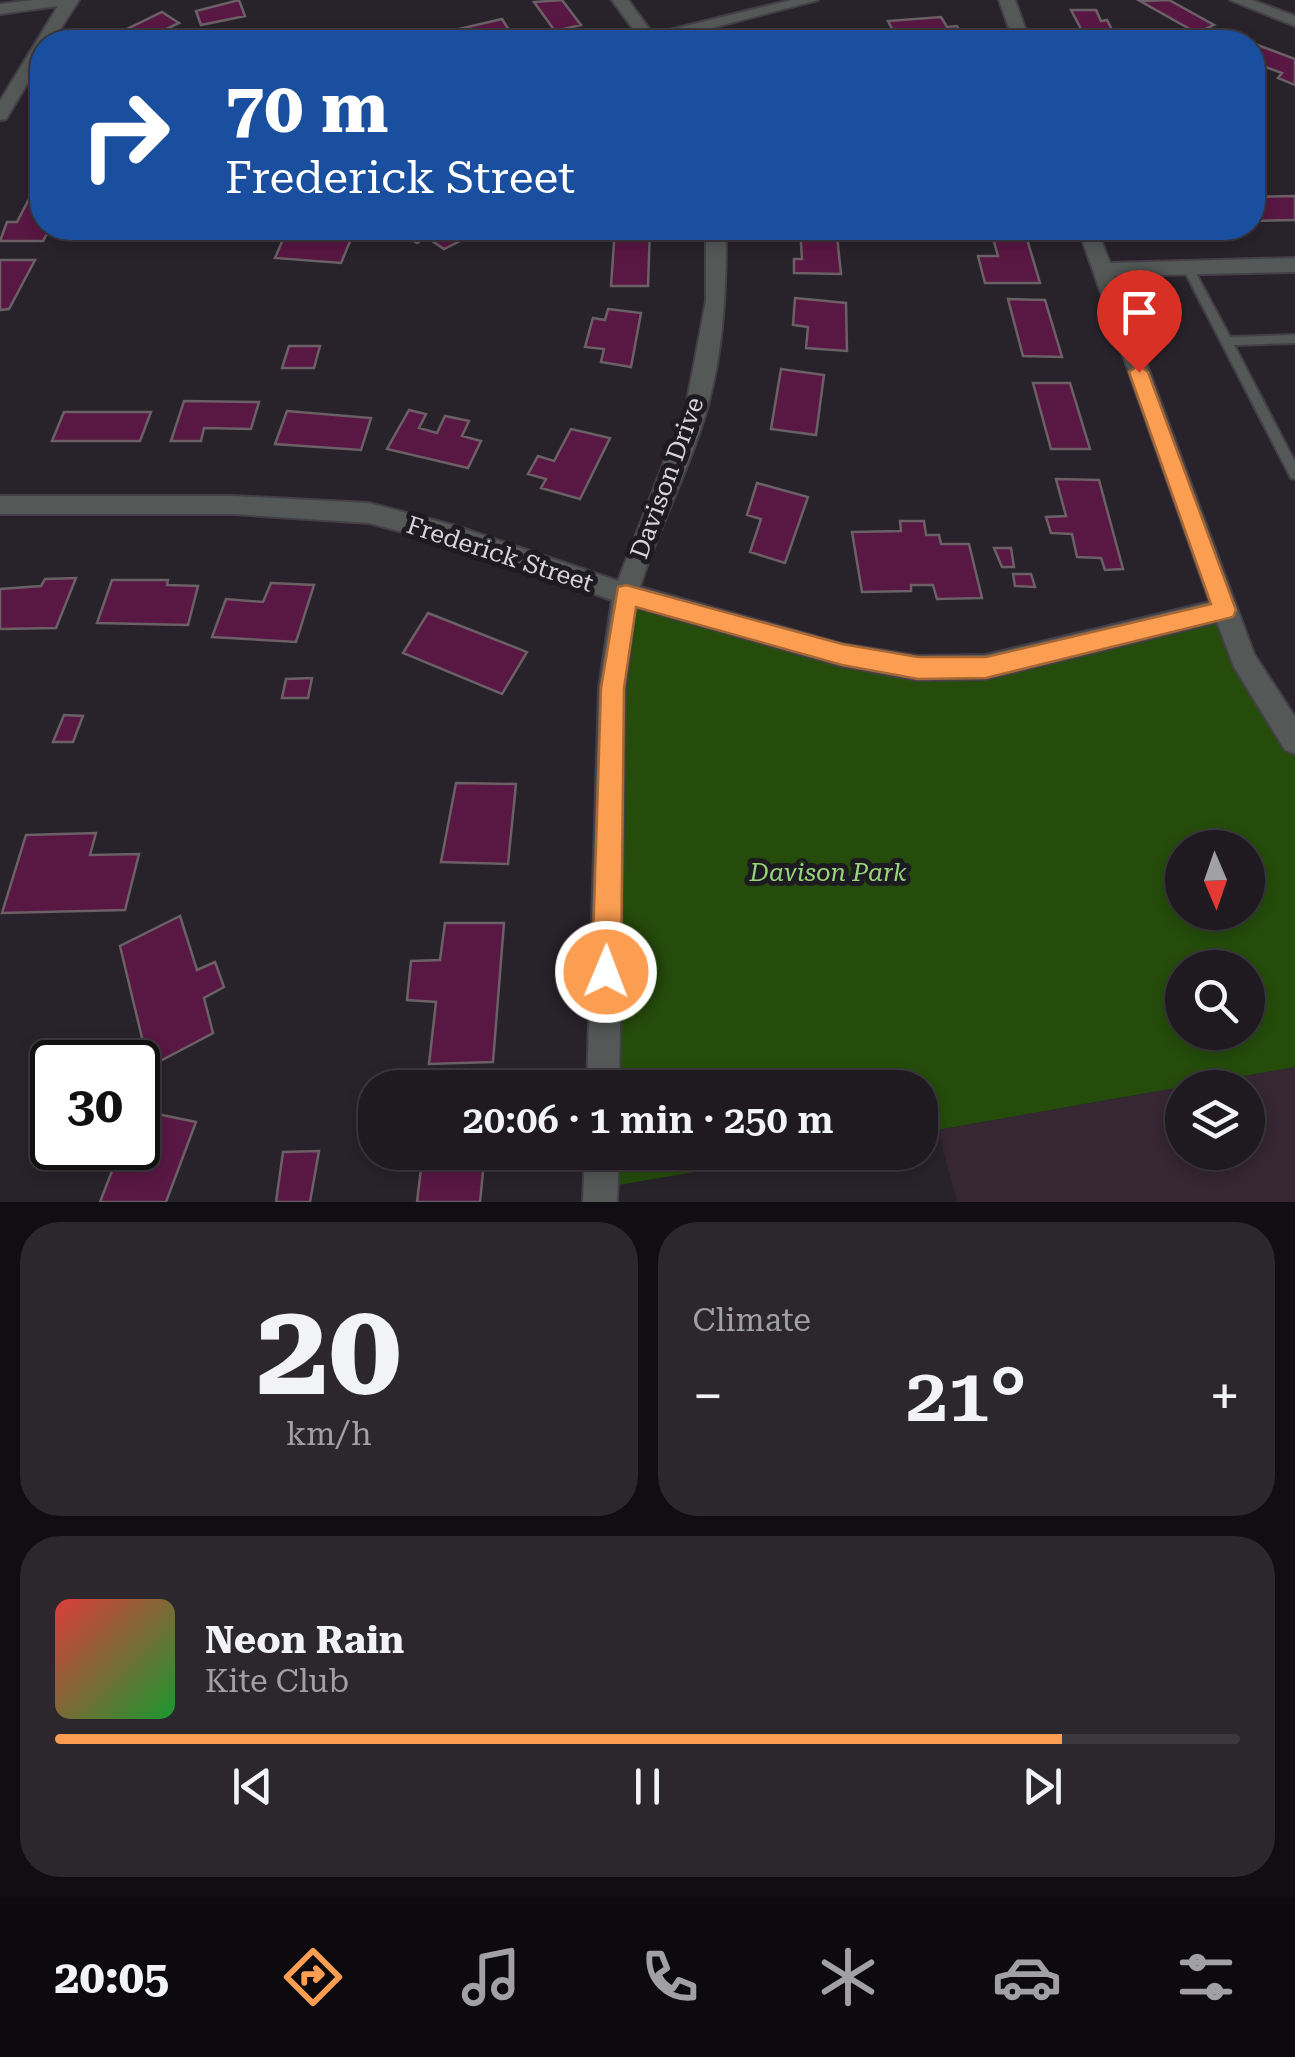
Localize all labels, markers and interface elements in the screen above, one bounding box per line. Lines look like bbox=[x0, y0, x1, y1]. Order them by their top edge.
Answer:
text: 70 m bbox=[225, 67, 389, 149]
icon: right bbox=[60, 70, 190, 200]
text: Frederick Street bbox=[225, 151, 575, 204]
pin bbox=[1097, 270, 1182, 373]
icon: arrive bbox=[1112, 285, 1167, 340]
street label: Davison Drive bbox=[624, 393, 710, 563]
street label: Frederick Street bbox=[403, 510, 597, 598]
north arrow bbox=[1165, 830, 1265, 930]
map controls bbox=[1165, 830, 1265, 1170]
park label: Davison Park bbox=[748, 858, 907, 887]
position arrow bbox=[554, 920, 658, 1024]
button: search bbox=[1165, 950, 1265, 1050]
speed limit sign: 30 bbox=[30, 1040, 160, 1170]
button: layers bbox=[1165, 1070, 1265, 1170]
text: 20:06 · 1 min · 250 m bbox=[463, 1098, 834, 1142]
text: 20 bbox=[256, 1273, 402, 1426]
text: Climate bbox=[693, 1301, 811, 1339]
text: 21° bbox=[906, 1351, 1027, 1439]
text: − bbox=[693, 1364, 723, 1428]
text: + bbox=[1209, 1364, 1240, 1428]
text: km/h bbox=[286, 1415, 372, 1453]
text: Neon Rain bbox=[205, 1618, 404, 1662]
text: Kite Club bbox=[205, 1662, 349, 1700]
icon: previous bbox=[225, 1759, 280, 1814]
icon: pause bbox=[620, 1759, 675, 1814]
icon: next bbox=[1015, 1759, 1070, 1814]
icon: directions bbox=[278, 1942, 348, 2012]
icon: music bbox=[456, 1942, 526, 2012]
icon: phone bbox=[635, 1942, 705, 2012]
icon: climate bbox=[813, 1942, 883, 2012]
icon: car bbox=[992, 1942, 1062, 2012]
icon: filters bbox=[1171, 1942, 1241, 2012]
text: 20:05 bbox=[54, 1951, 169, 2004]

